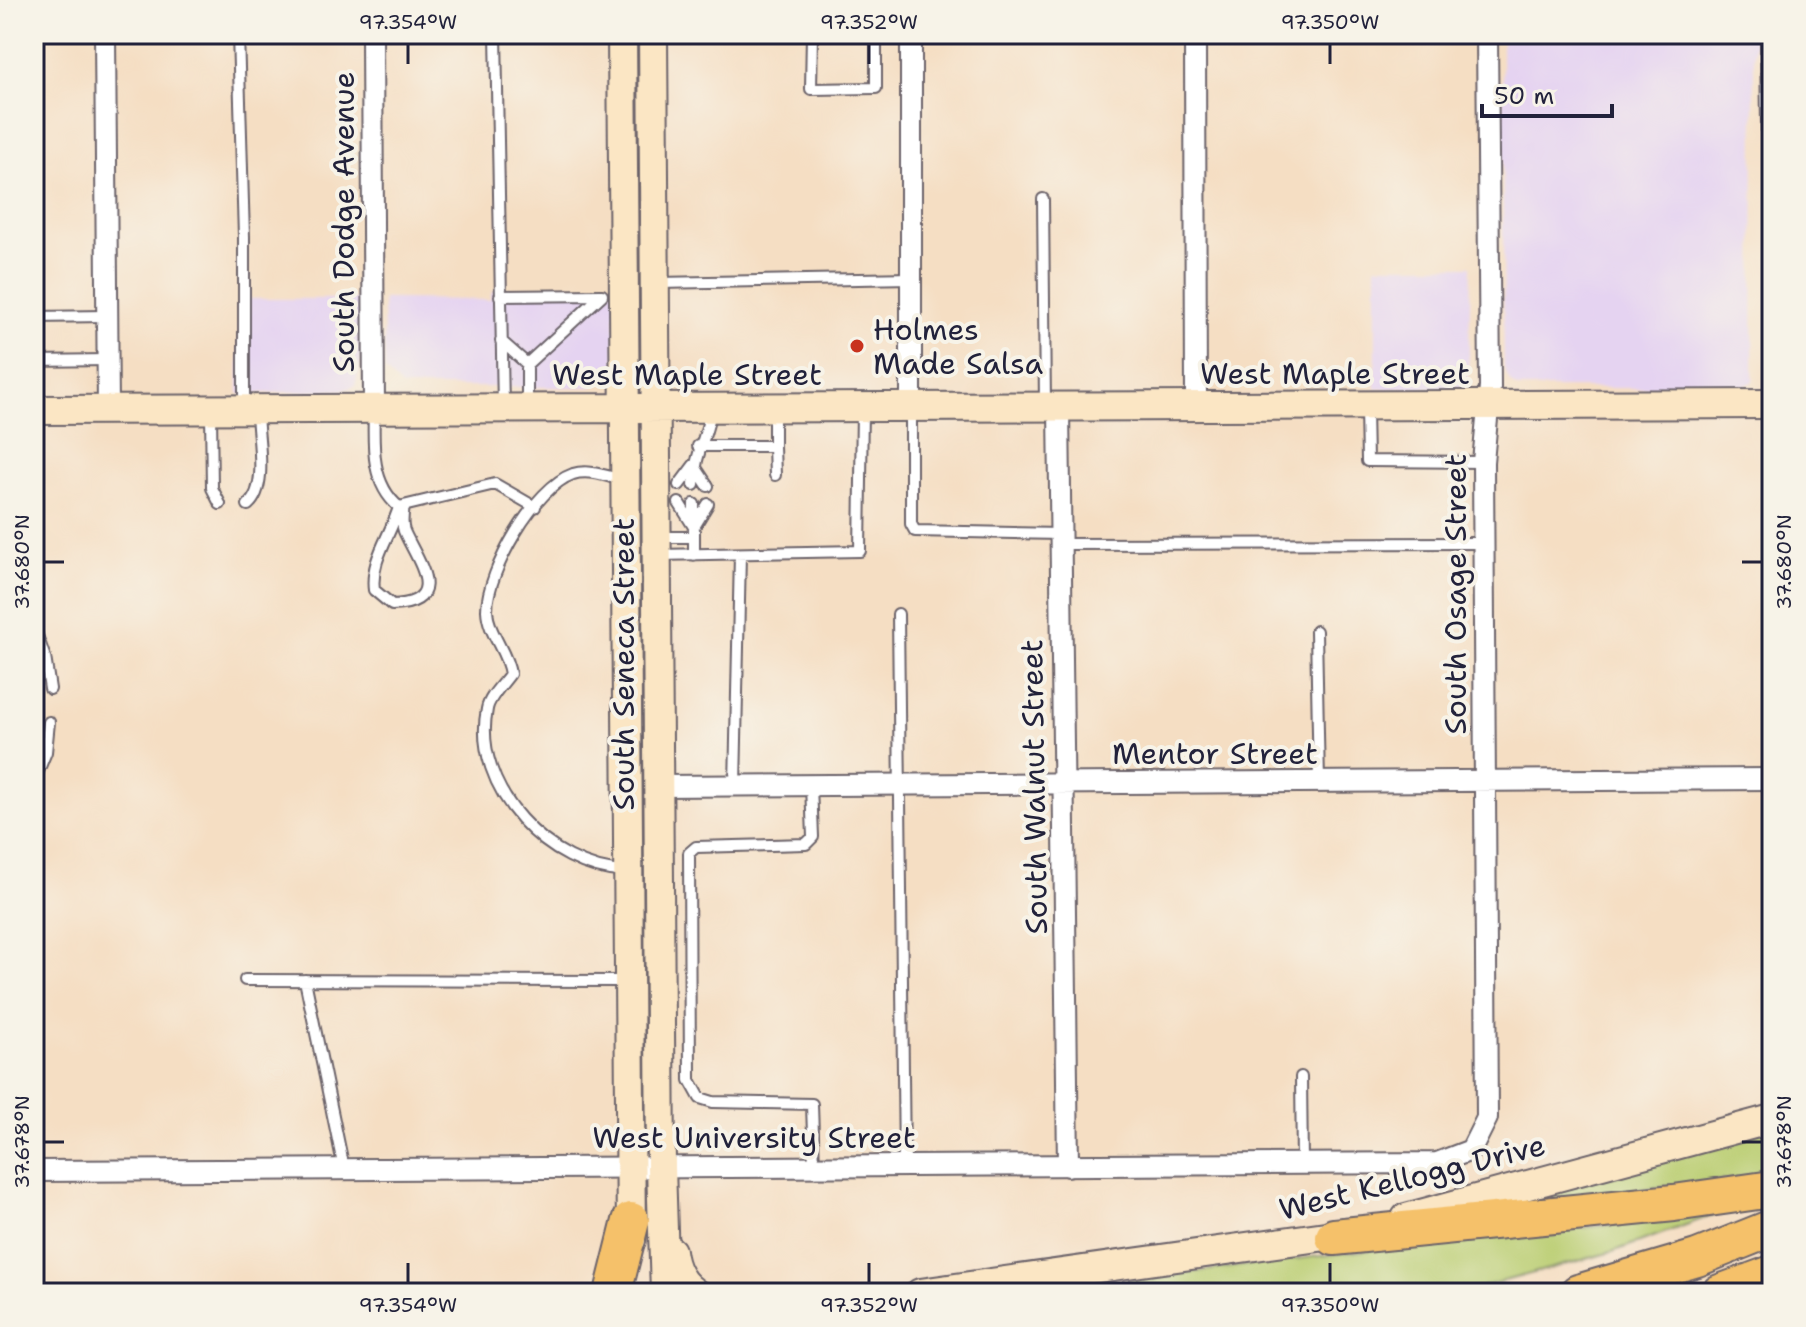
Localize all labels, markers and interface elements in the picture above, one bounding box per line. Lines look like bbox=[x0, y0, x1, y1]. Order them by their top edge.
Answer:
text: 97.354°W bbox=[359, 9, 457, 35]
text: 97.352°W bbox=[820, 9, 918, 35]
text: 97.350°W bbox=[1281, 9, 1379, 35]
scale bar bbox=[1482, 68, 1612, 118]
street label: South Dodge Avenue bbox=[323, 72, 364, 372]
text: 50 m bbox=[1494, 80, 1554, 112]
place label: Holmes Made Salsa bbox=[873, 309, 1043, 384]
marker: Holmes Made Salsa bbox=[848, 337, 866, 355]
street label: West Maple Street bbox=[1200, 353, 1470, 394]
street label: West Maple Street bbox=[552, 354, 822, 395]
street label: South Osage Street bbox=[1435, 454, 1476, 734]
text: 37.680°N bbox=[9, 514, 35, 610]
text: 37.680°N bbox=[1771, 514, 1797, 610]
street label: South Seneca Street bbox=[603, 518, 644, 810]
street label: South Walnut Street bbox=[1011, 639, 1057, 935]
street label: Mentor Street bbox=[1112, 733, 1318, 774]
text: 37.678°N bbox=[9, 1095, 35, 1189]
text: 37.678°N bbox=[1771, 1095, 1797, 1189]
street label: West University Street bbox=[592, 1117, 916, 1158]
street label: West Kellogg Drive bbox=[1275, 1124, 1549, 1230]
text: 97.354°W bbox=[359, 1292, 457, 1318]
text: 97.352°W bbox=[820, 1292, 918, 1318]
text: 97.350°W bbox=[1281, 1292, 1379, 1318]

